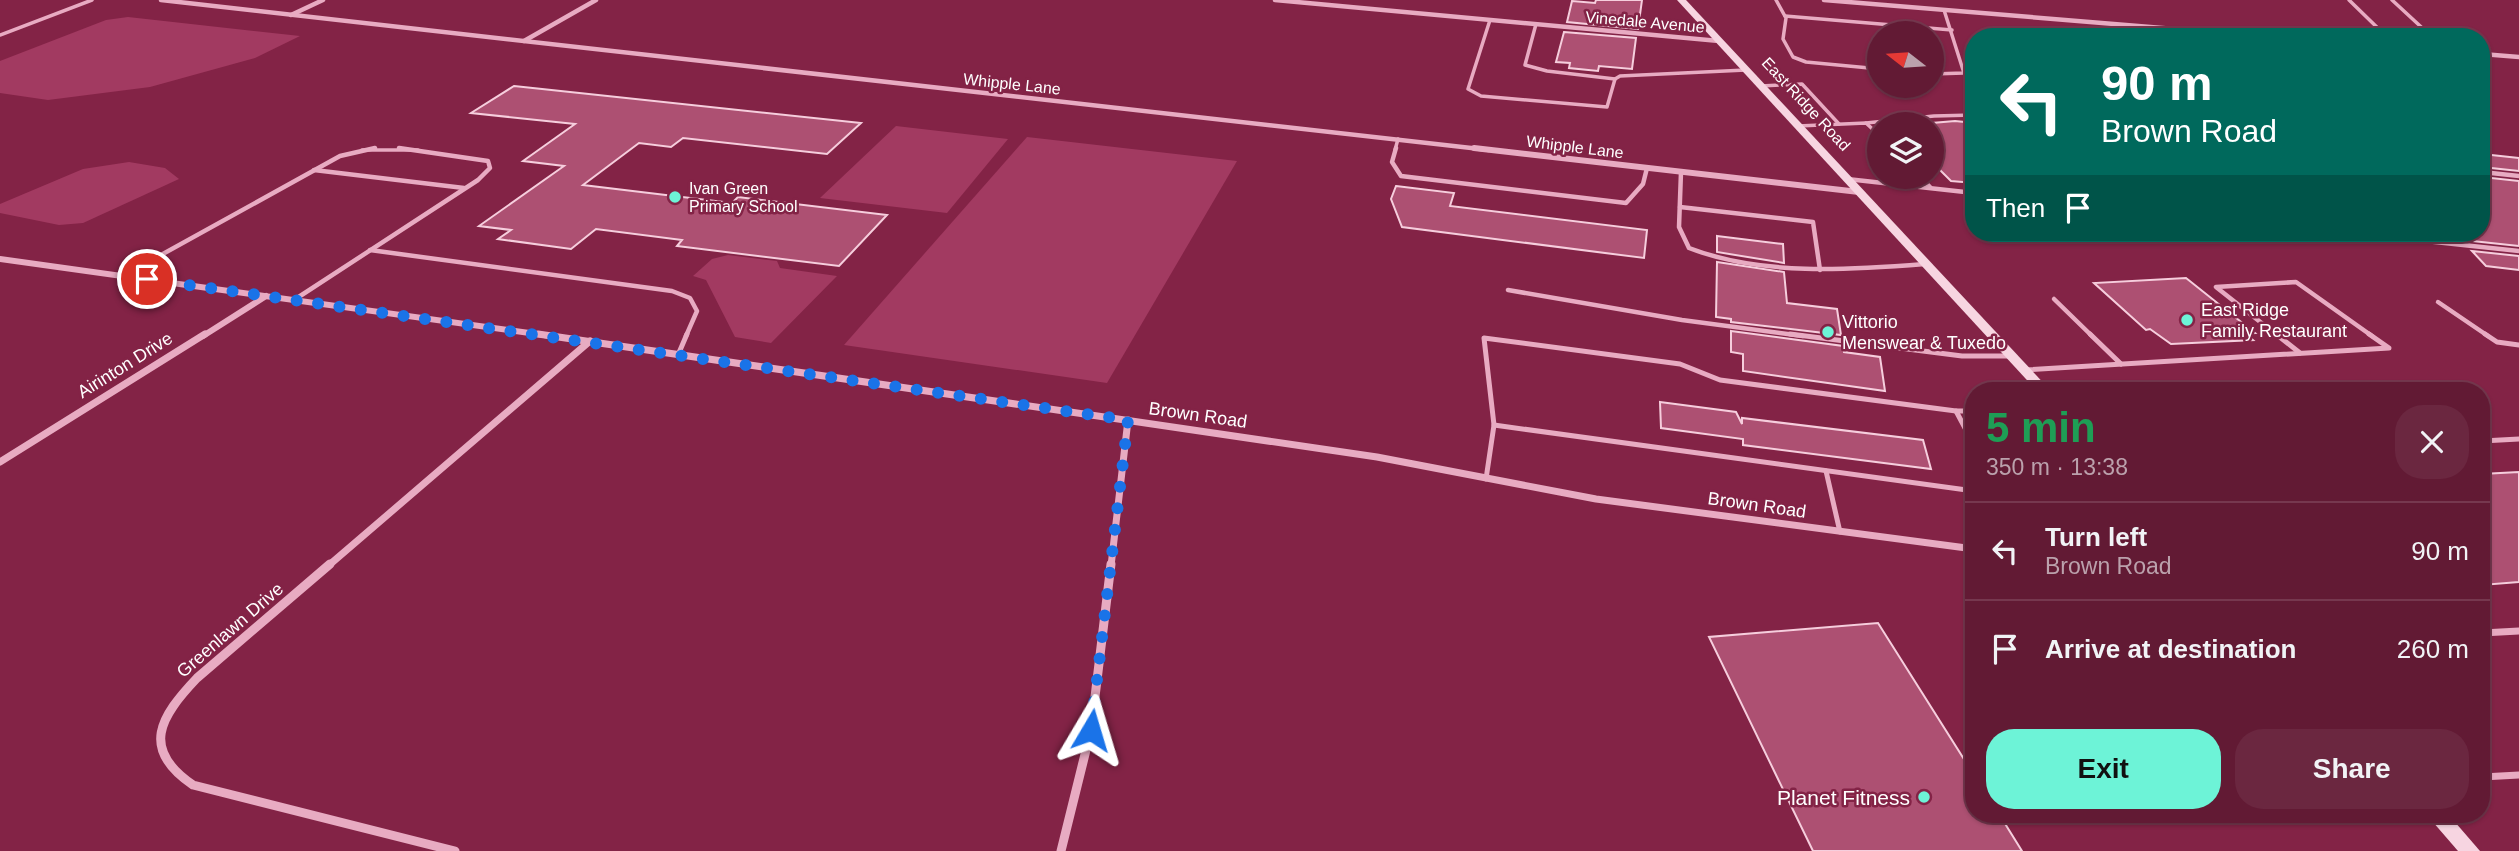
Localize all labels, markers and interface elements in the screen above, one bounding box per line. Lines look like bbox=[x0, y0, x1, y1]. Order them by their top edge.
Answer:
street label: Vinedale Avenue bbox=[1585, 8, 1705, 36]
north arrow bbox=[1867, 21, 1944, 98]
map controls bbox=[1867, 21, 1944, 189]
street label: East Ridge Road bbox=[1759, 54, 1853, 154]
icon: left bbox=[1986, 56, 2077, 147]
text: 90 m bbox=[2101, 56, 2213, 110]
street label: Whipple Lane bbox=[962, 70, 1062, 98]
button: layers bbox=[1867, 112, 1944, 189]
text: Brown Road bbox=[2101, 113, 2277, 149]
street label: Whipple Lane bbox=[1525, 133, 1625, 161]
place label: Ivan Green Primary School bbox=[689, 180, 797, 215]
marker: Ivan Green Primary School bbox=[667, 189, 683, 205]
icon: arrive bbox=[2059, 189, 2097, 227]
text: Then bbox=[1986, 193, 2045, 223]
pin bbox=[117, 249, 177, 309]
icon: arrive bbox=[128, 260, 166, 298]
place label: East Ridge Family Restaurant bbox=[2201, 300, 2347, 341]
place label: Vittorio Menswear & Tuxedo bbox=[1842, 312, 2006, 353]
marker: East Ridge Family Restaurant bbox=[2179, 312, 2195, 328]
marker: Vittorio Menswear & Tuxedo bbox=[1820, 324, 1836, 340]
street label: Airinton Drive bbox=[74, 328, 176, 402]
street label: Brown Road bbox=[1148, 398, 1248, 432]
text: 5 min bbox=[1986, 404, 2096, 451]
button: close bbox=[2395, 405, 2469, 479]
text: 350 m · 13:38 bbox=[1986, 454, 2128, 480]
street label: Brown Road bbox=[1707, 488, 1807, 522]
text: Turn left bbox=[2045, 522, 2147, 552]
icon: left bbox=[1986, 532, 2024, 570]
text: 90 m bbox=[2411, 536, 2469, 566]
text: Brown Road bbox=[2045, 553, 2172, 579]
street label: Greenlawn Drive bbox=[173, 578, 287, 682]
icon: arrive bbox=[1986, 630, 2024, 668]
text: Arrive at destination bbox=[2045, 634, 2296, 664]
text: 260 m bbox=[2397, 634, 2469, 664]
position arrow bbox=[1054, 693, 1128, 767]
button: Exit bbox=[1986, 729, 2221, 809]
button: Share bbox=[2235, 729, 2469, 809]
place label: Planet Fitness bbox=[1777, 786, 1910, 809]
marker: Planet Fitness bbox=[1916, 789, 1932, 805]

